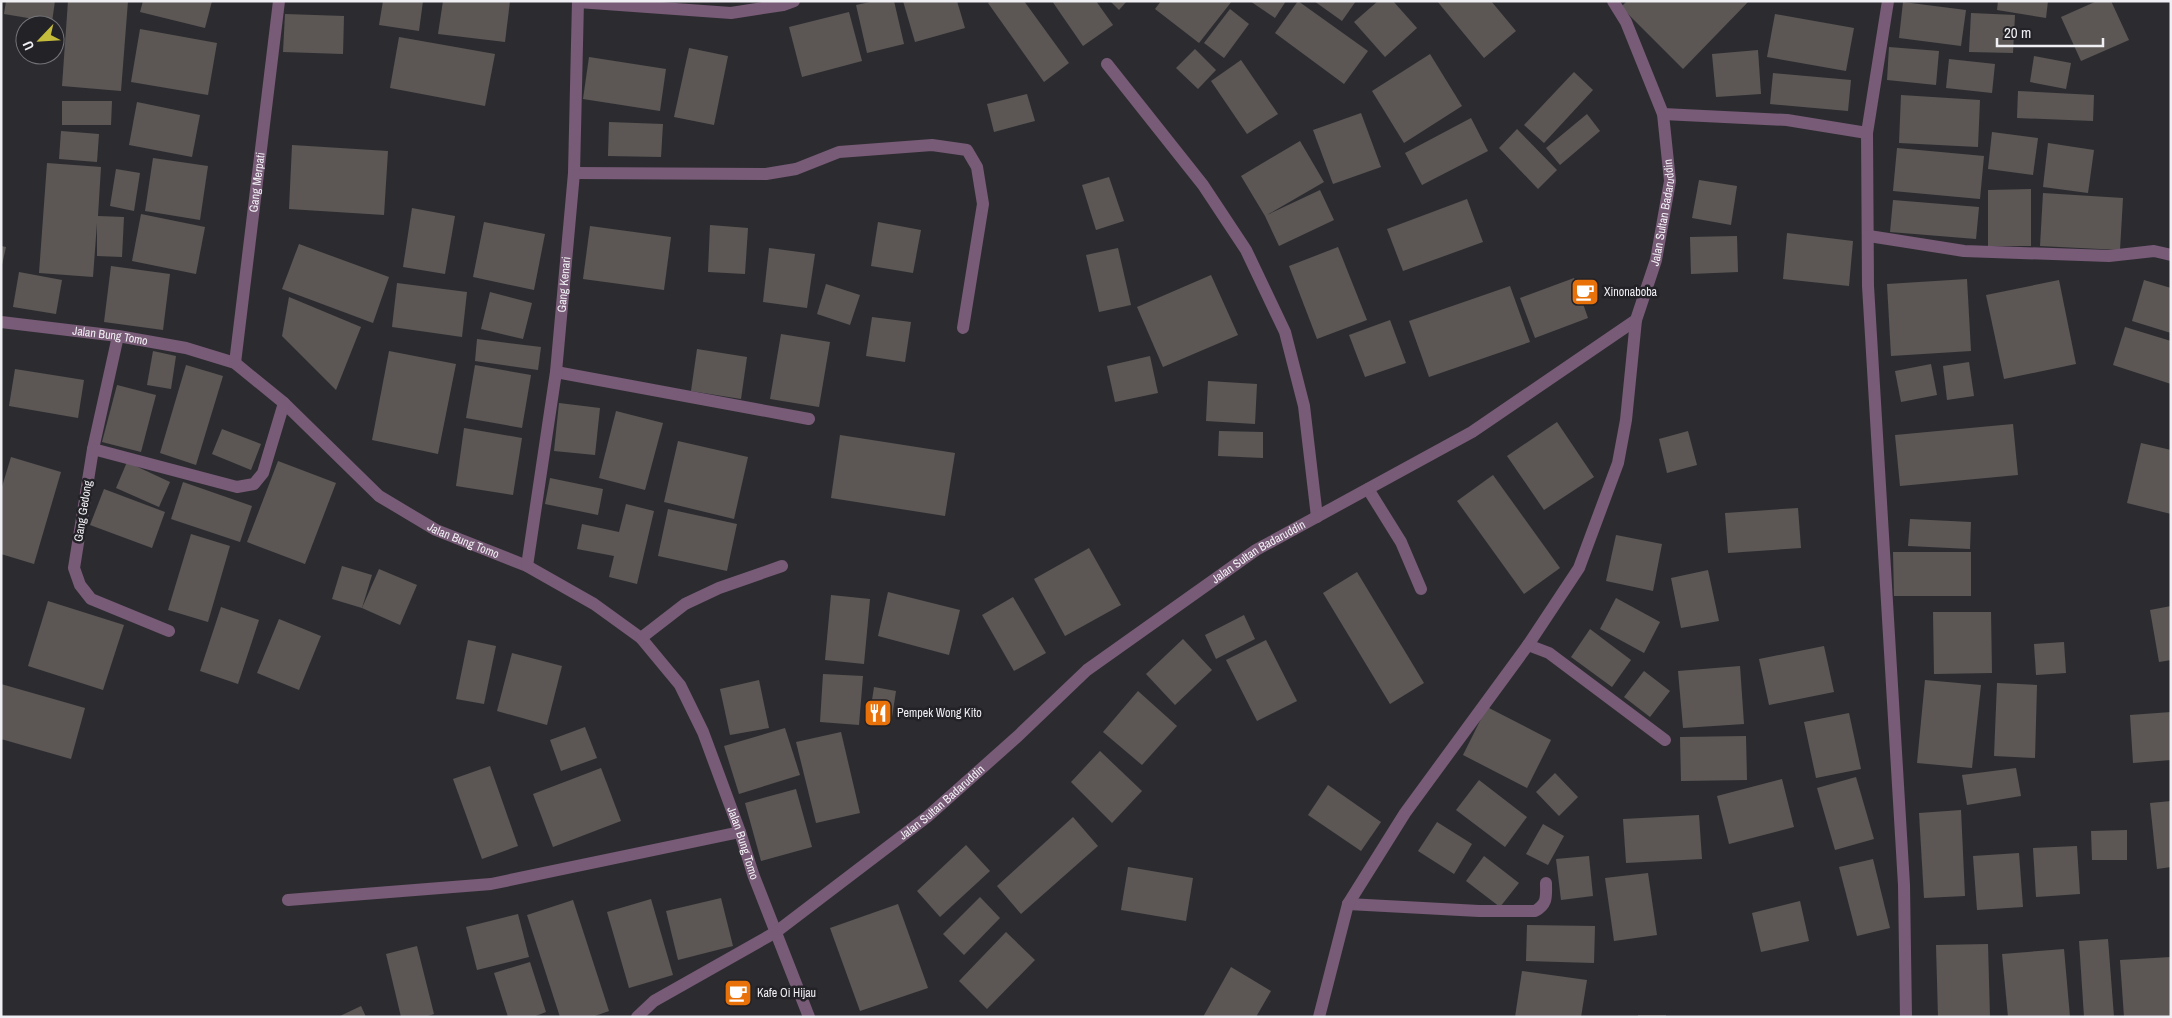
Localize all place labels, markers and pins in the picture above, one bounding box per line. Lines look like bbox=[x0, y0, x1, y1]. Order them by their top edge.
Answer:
cafe icon: Xinonaboba bbox=[1570, 277, 1600, 307]
place label: Xinonaboba bbox=[1604, 284, 1658, 300]
restaurant icon: Pempek Wong Kito bbox=[863, 698, 893, 728]
place label: Pempek Wong Kito bbox=[897, 705, 982, 721]
cafe icon: Kafe Oi Hijau bbox=[723, 978, 753, 1008]
place label: Kafe Oi Hijau bbox=[757, 985, 816, 1001]

